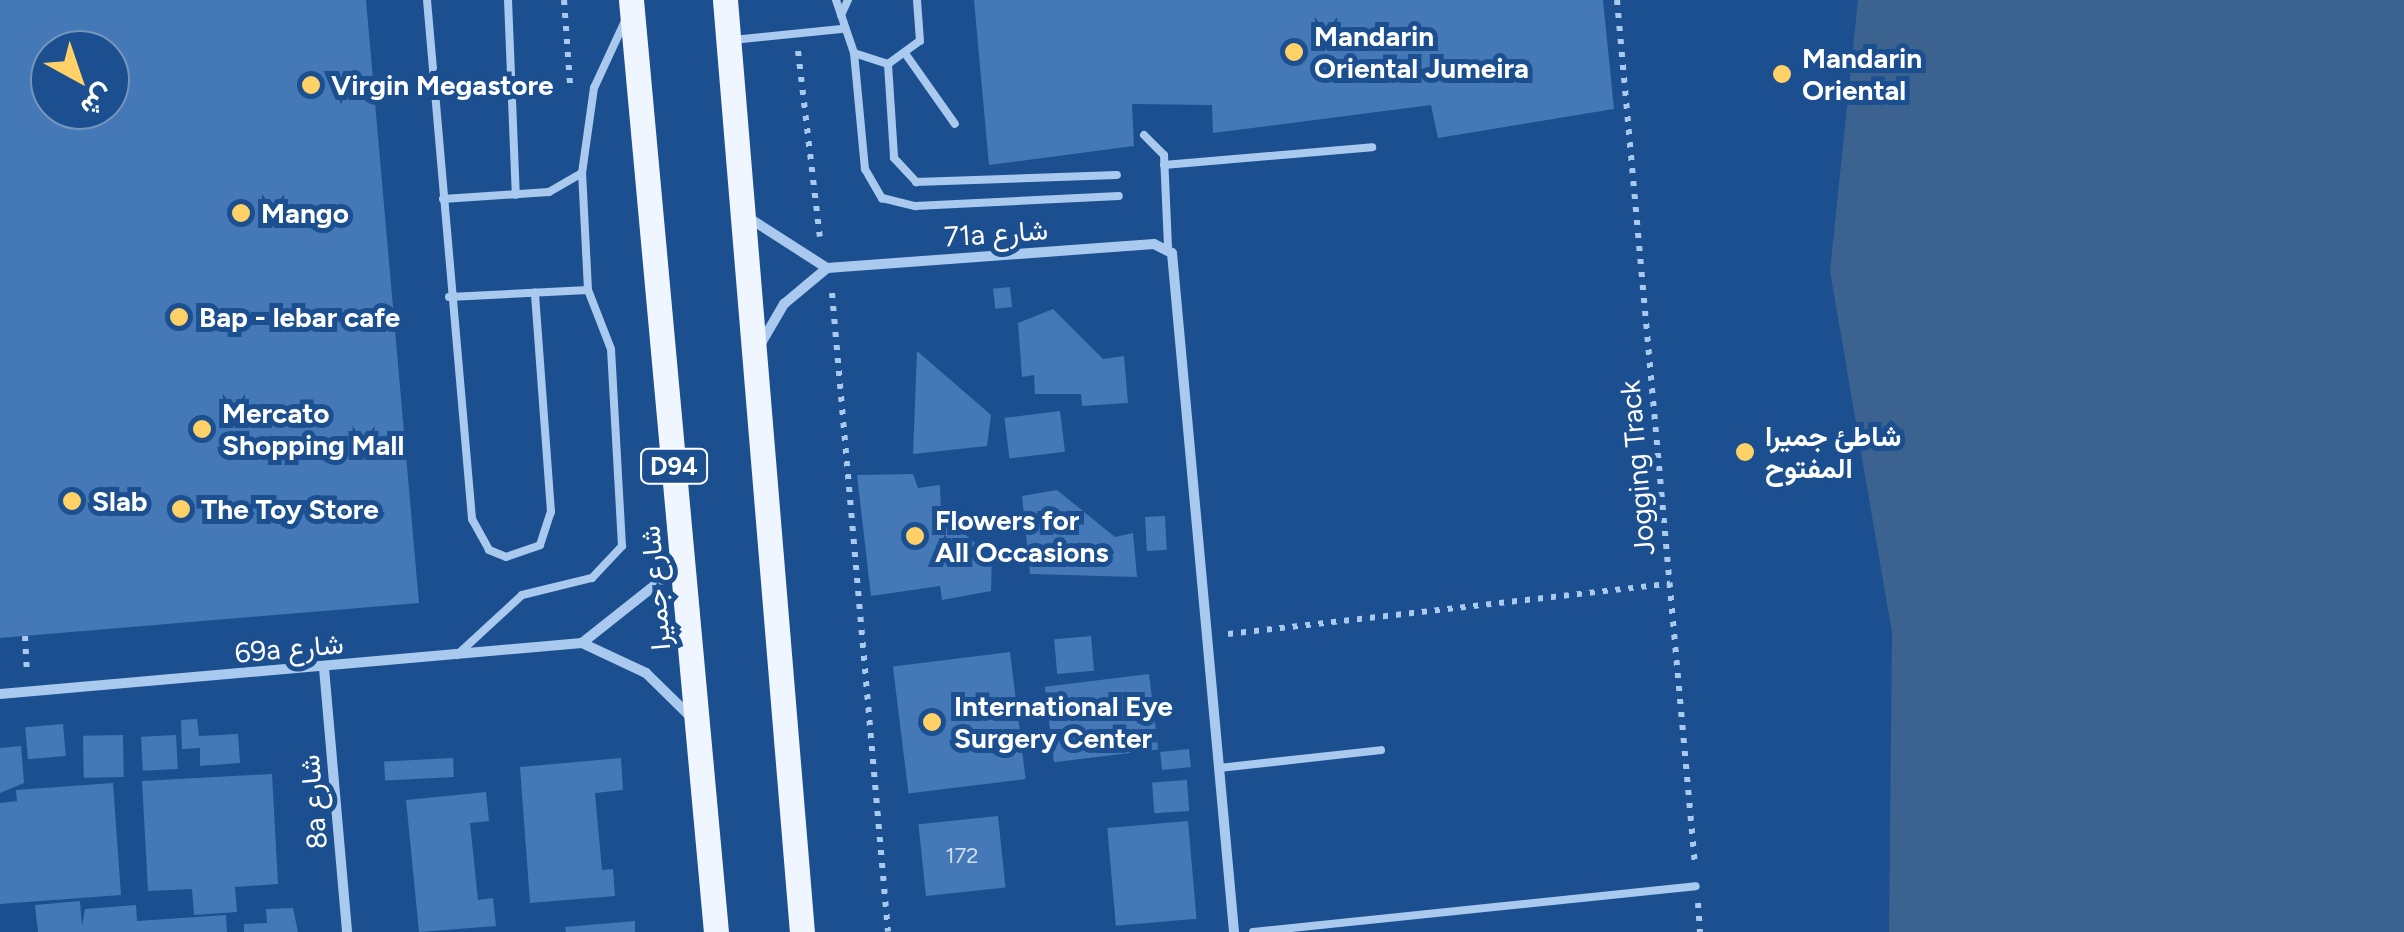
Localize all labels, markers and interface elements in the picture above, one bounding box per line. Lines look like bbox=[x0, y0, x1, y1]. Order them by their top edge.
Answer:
place label: Mandarin Oriental Jumeira bbox=[1314, 19, 1529, 85]
north arrow bbox=[30, 30, 130, 130]
marker: Mandarin Oriental Jumeira bbox=[1283, 41, 1305, 63]
place label: Mandarin Oriental bbox=[1802, 41, 1922, 107]
marker: Mandarin Oriental bbox=[1771, 63, 1793, 85]
place label: Virgin Megastore bbox=[331, 68, 554, 102]
marker: Virgin Megastore bbox=[300, 74, 322, 96]
text: ش bbox=[74, 78, 122, 125]
place label: Mango bbox=[261, 196, 349, 230]
marker: Mango bbox=[230, 202, 252, 224]
street label: 71a شارع bbox=[943, 213, 1049, 253]
place label: Bap - lebar cafe bbox=[199, 300, 400, 334]
marker: Bap - lebar cafe bbox=[168, 306, 190, 328]
street label: Jogging Track bbox=[1613, 379, 1661, 557]
place label: Mercato Shopping Mall bbox=[222, 396, 404, 462]
marker: Mercato Shopping Mall bbox=[191, 418, 213, 440]
place label: شاطئ جميرا المفتوح bbox=[1765, 419, 1901, 485]
marker: شاطئ جميرا المفتوح bbox=[1734, 441, 1756, 463]
road number: D94 bbox=[639, 446, 709, 486]
place label: Slab bbox=[92, 484, 147, 518]
marker: Slab bbox=[61, 490, 83, 512]
place label: The Toy Store bbox=[201, 492, 379, 526]
marker: The Toy Store bbox=[170, 498, 192, 520]
place label: Flowers for All Occasions bbox=[935, 503, 1109, 569]
street label: شارع جميرا bbox=[633, 524, 677, 652]
marker: Flowers for All Occasions bbox=[904, 525, 926, 547]
street label: 69a شارع bbox=[233, 627, 345, 669]
place label: International Eye Surgery Center bbox=[954, 689, 1173, 755]
marker: International Eye Surgery Center bbox=[919, 709, 945, 735]
street label: 8a شارع bbox=[292, 753, 334, 851]
house number: 172 bbox=[945, 843, 979, 869]

